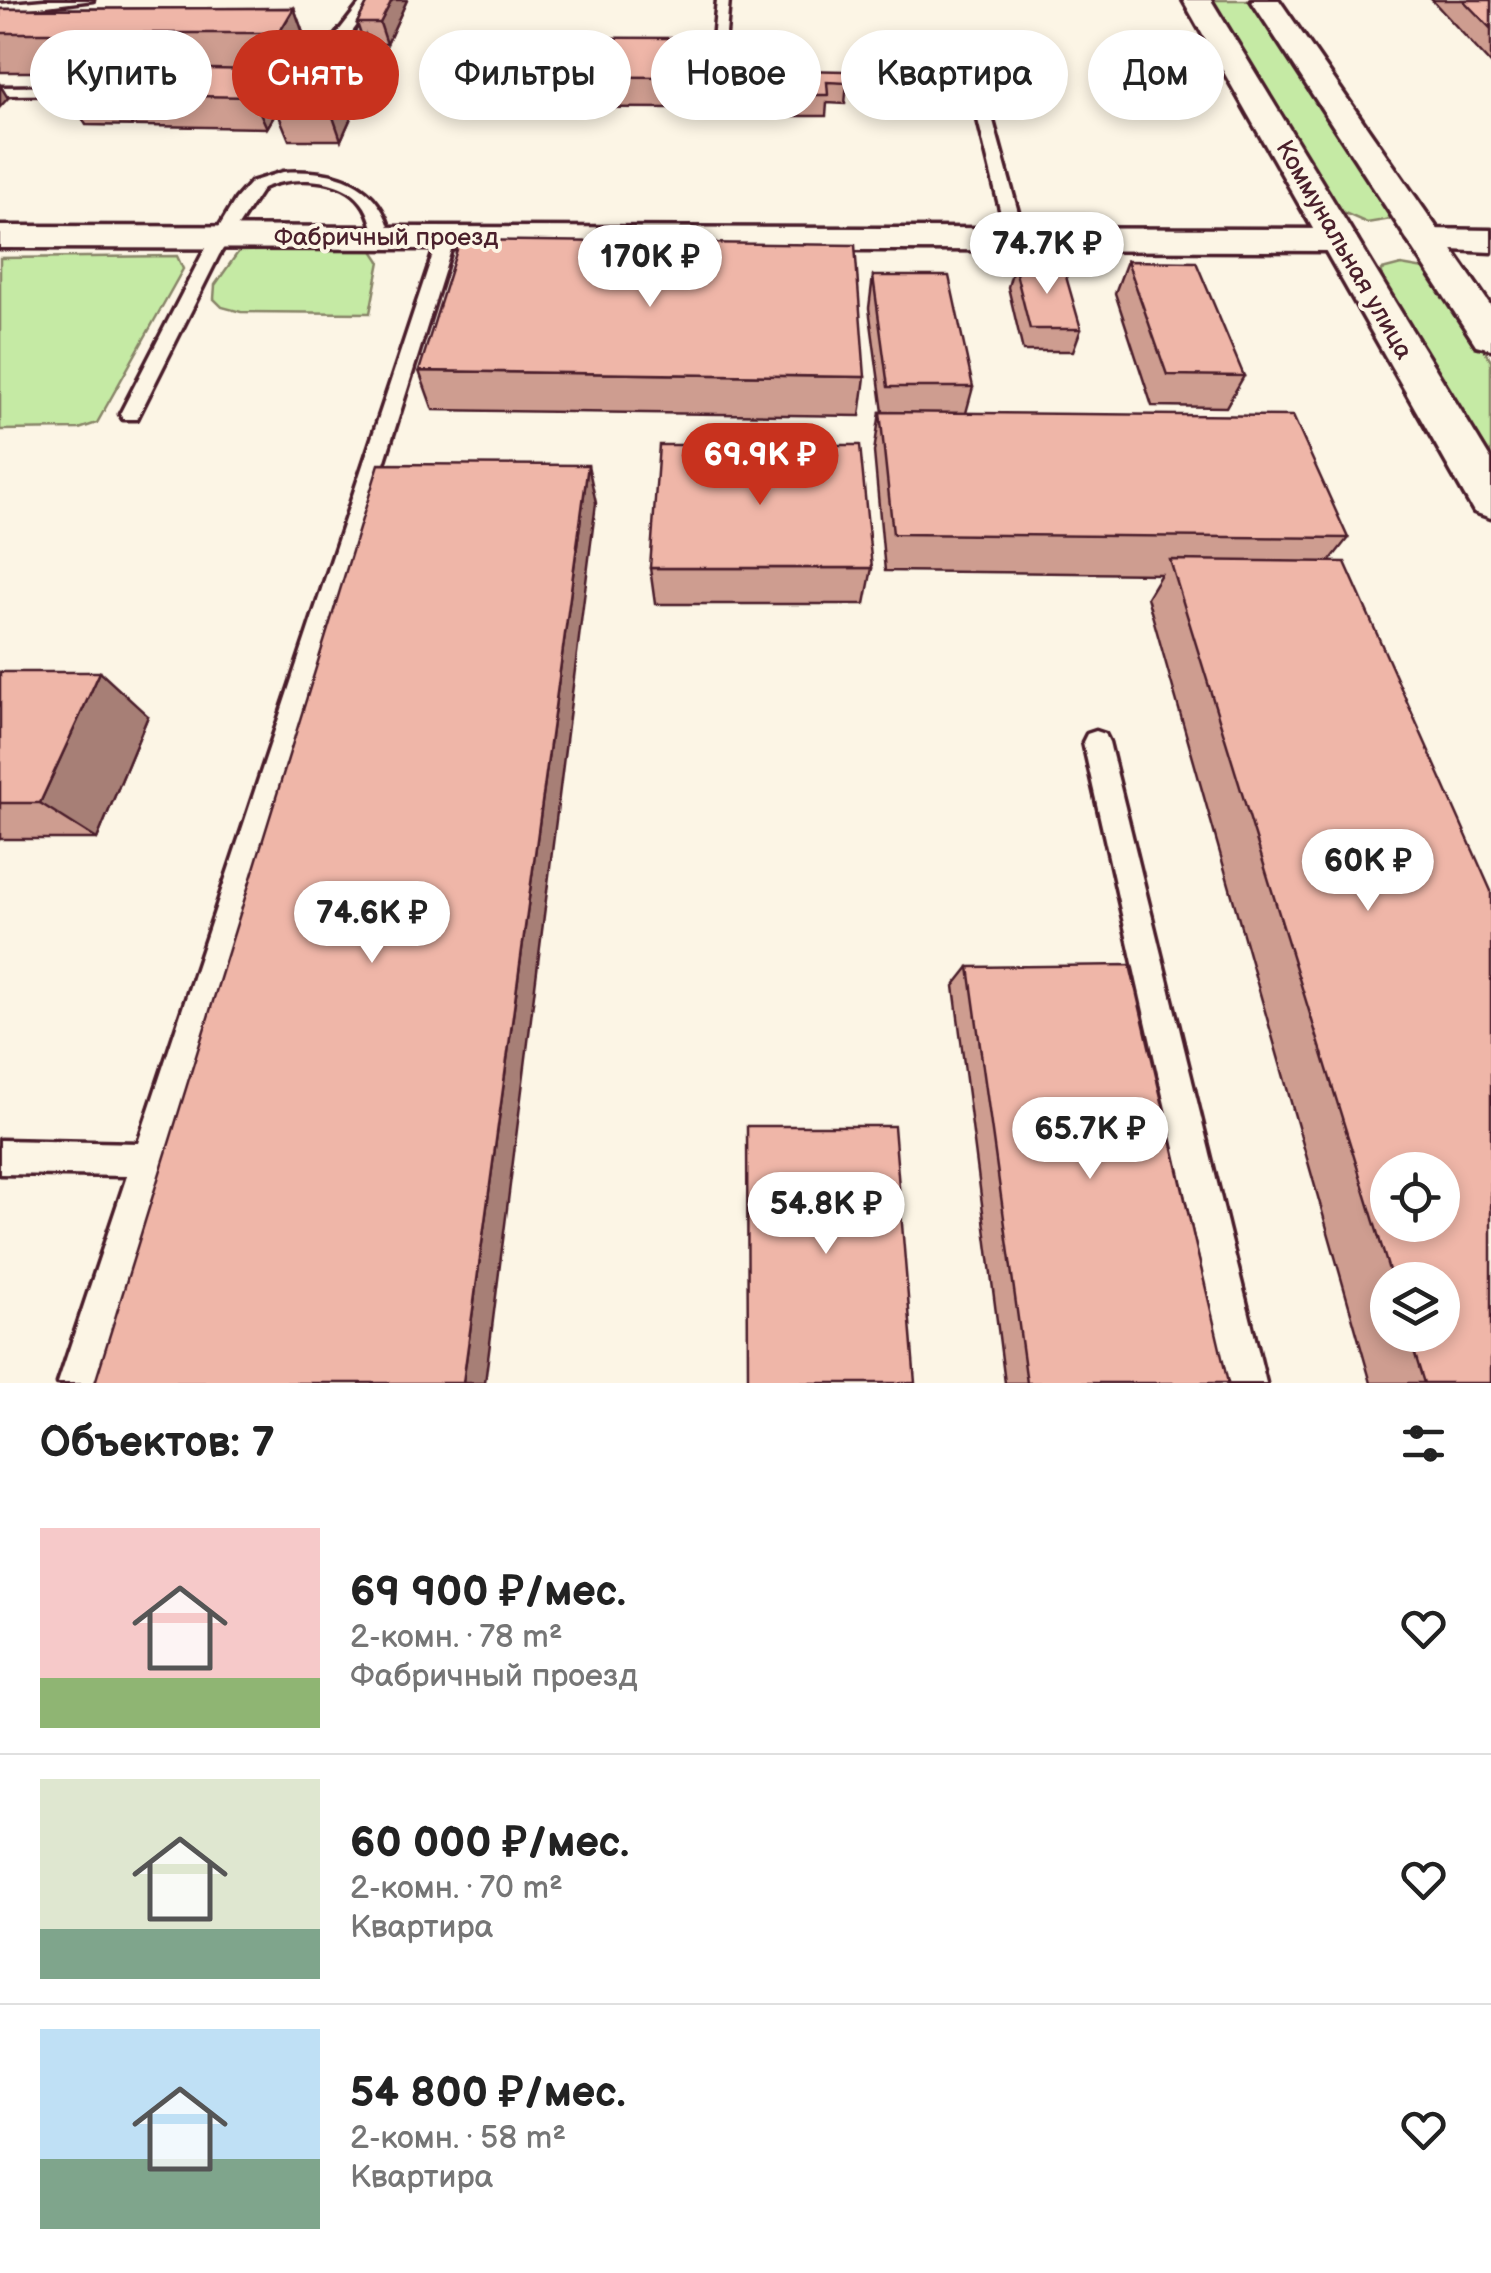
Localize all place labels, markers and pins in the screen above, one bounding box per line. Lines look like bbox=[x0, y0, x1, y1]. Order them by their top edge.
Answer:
pin: 74.7K ₽ bbox=[955, 212, 1139, 297]
pin: 170K ₽ bbox=[569, 225, 731, 310]
pin: 69.9K ₽ bbox=[668, 423, 852, 508]
pin: 60K ₽ bbox=[1298, 829, 1438, 914]
pin: 74.6K ₽ bbox=[280, 881, 464, 966]
pin: 65.7K ₽ bbox=[998, 1097, 1182, 1182]
pin: 54.8K ₽ bbox=[734, 1172, 918, 1257]

